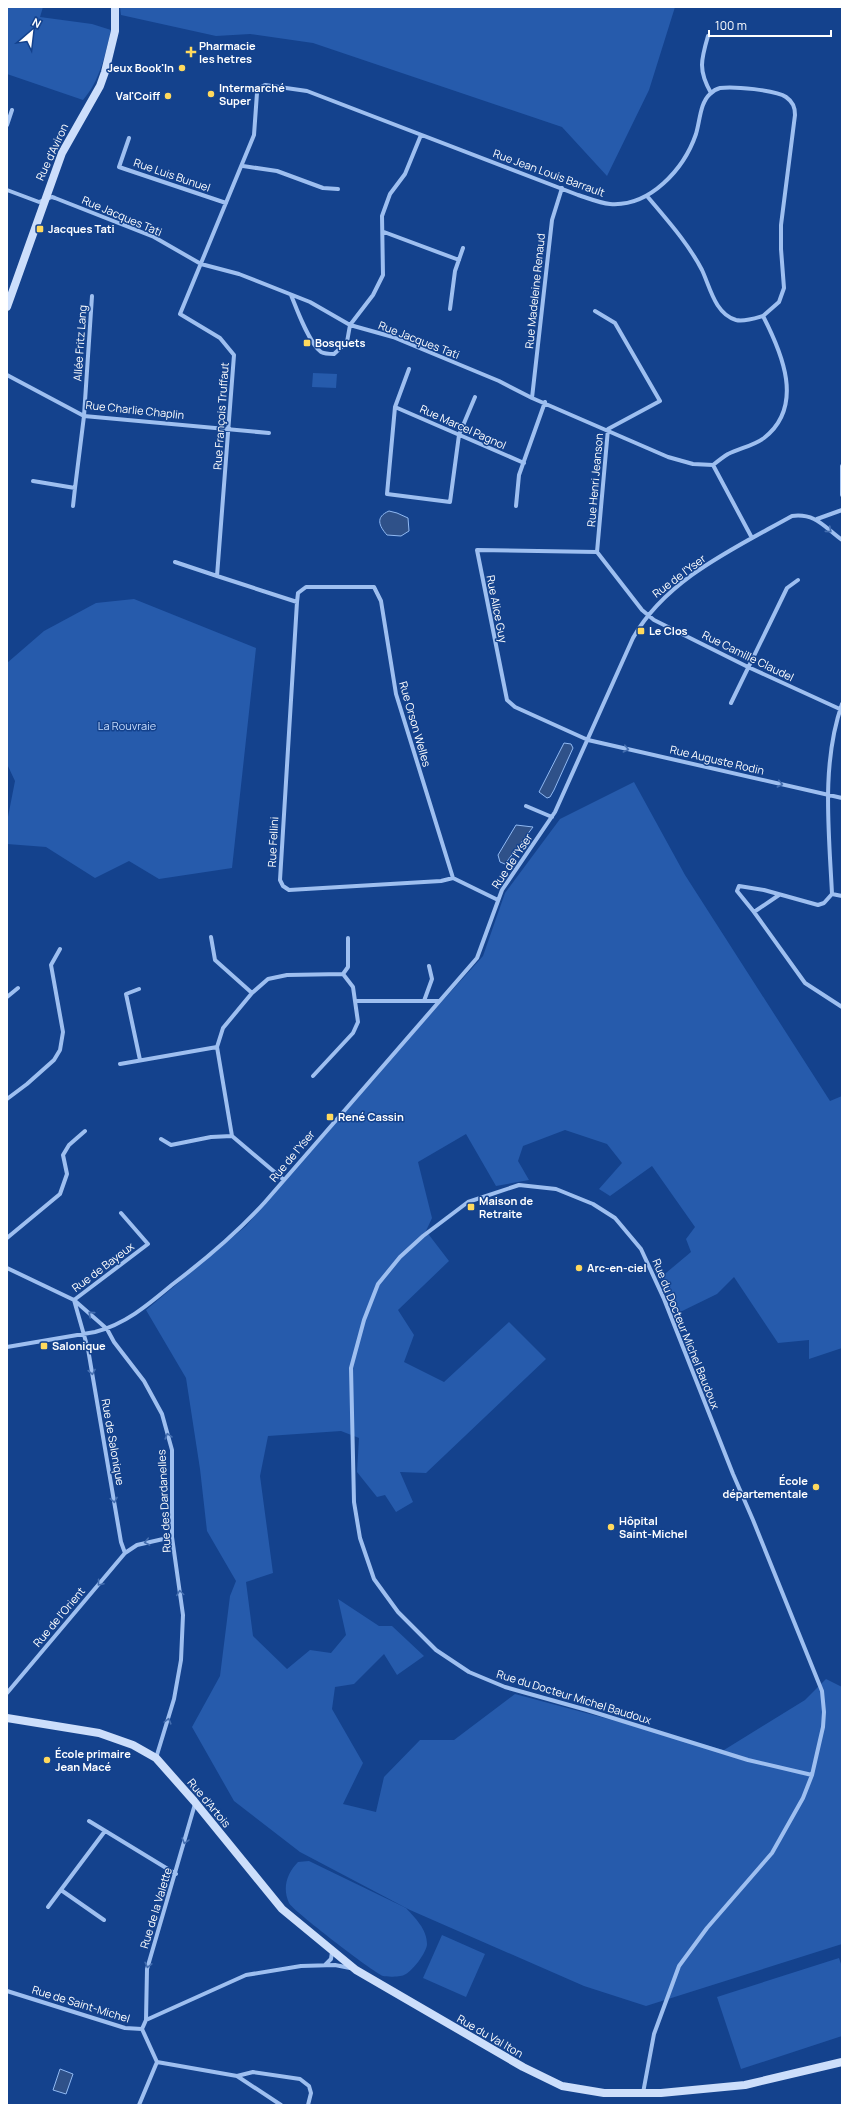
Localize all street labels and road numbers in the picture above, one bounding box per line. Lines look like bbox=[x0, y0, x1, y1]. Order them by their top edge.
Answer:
street label: Rue d'Aviron bbox=[32, 121, 71, 183]
street label: Rue Jean Louis Barrault bbox=[491, 145, 607, 200]
street label: Rue Luis Bunuel bbox=[132, 154, 212, 195]
street label: Rue Jacques Tati bbox=[80, 193, 164, 239]
street label: Rue Madeleine Renaud bbox=[521, 232, 548, 349]
street label: Allée Fritz Lang bbox=[69, 304, 90, 382]
street label: Rue Jacques Tati bbox=[376, 317, 462, 362]
street label: Rue François Truffaut bbox=[209, 362, 232, 470]
street label: Rue Charlie Chaplin bbox=[85, 397, 185, 422]
street label: Rue Marcel Pagnol bbox=[418, 401, 509, 452]
street label: Rue Henri Jeanson bbox=[583, 432, 606, 527]
street label: Rue de l'Yser bbox=[649, 551, 708, 601]
street label: Rue Alice Guy bbox=[484, 574, 511, 644]
street label: Rue Camille Claudel bbox=[700, 627, 797, 684]
street label: Rue Orson Welles bbox=[396, 679, 435, 769]
street label: Rue Auguste Rodin bbox=[669, 741, 766, 778]
street label: Rue Fellini bbox=[264, 816, 281, 868]
street label: Rue de l'Yser bbox=[488, 830, 536, 891]
street label: Rue de l'Yser bbox=[266, 1127, 318, 1185]
street label: Rue de Bayeux bbox=[69, 1238, 137, 1295]
street label: Rue du Docteur Michel Baudoux bbox=[649, 1256, 724, 1411]
street label: Rue de Salonique bbox=[98, 1397, 129, 1487]
street label: Rue des Dardanelles bbox=[153, 1449, 174, 1553]
street label: Rue de l'Orient bbox=[29, 1584, 88, 1650]
street label: Rue du Docteur Michel Baudoux bbox=[495, 1666, 654, 1727]
street label: Rue d'Artois bbox=[184, 1775, 234, 1831]
street label: Rue de la Valette bbox=[136, 1865, 175, 1950]
street label: Rue de Saint-Michel bbox=[30, 1981, 132, 2026]
street label: Rue du Val Iton bbox=[454, 2011, 526, 2061]

